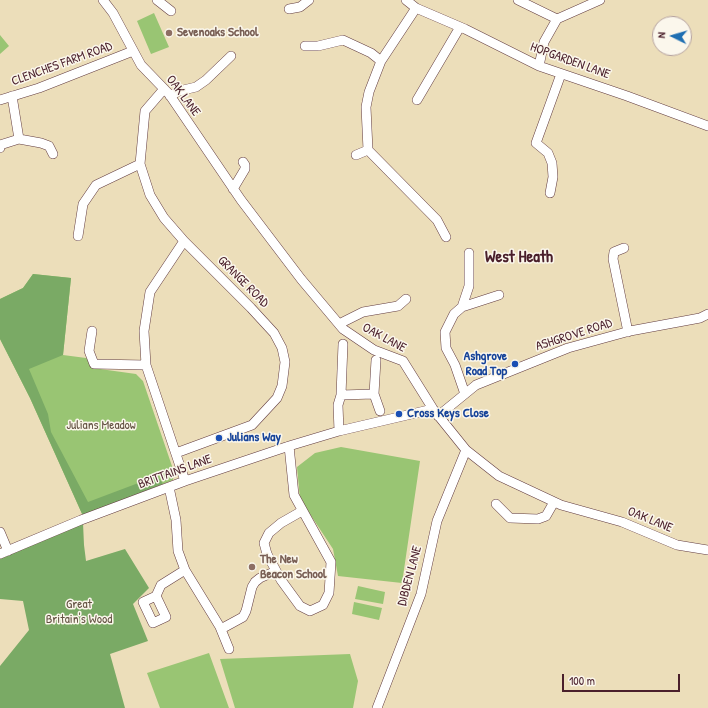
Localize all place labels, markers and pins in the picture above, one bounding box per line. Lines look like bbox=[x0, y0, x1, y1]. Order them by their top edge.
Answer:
place label: Sevenoaks School bbox=[177, 25, 259, 41]
marker: Sevenoaks School bbox=[164, 28, 174, 38]
place label: Ashgrove Road Top bbox=[464, 349, 507, 380]
marker: Ashgrove Road Top bbox=[510, 359, 520, 369]
place label: Cross Keys Close bbox=[407, 406, 489, 422]
marker: Cross Keys Close bbox=[394, 409, 404, 419]
place label: Julians Way bbox=[227, 430, 281, 446]
marker: Julians Way bbox=[214, 433, 224, 443]
place label: The New Beacon School bbox=[260, 552, 326, 583]
marker: The New Beacon School bbox=[247, 562, 257, 572]

